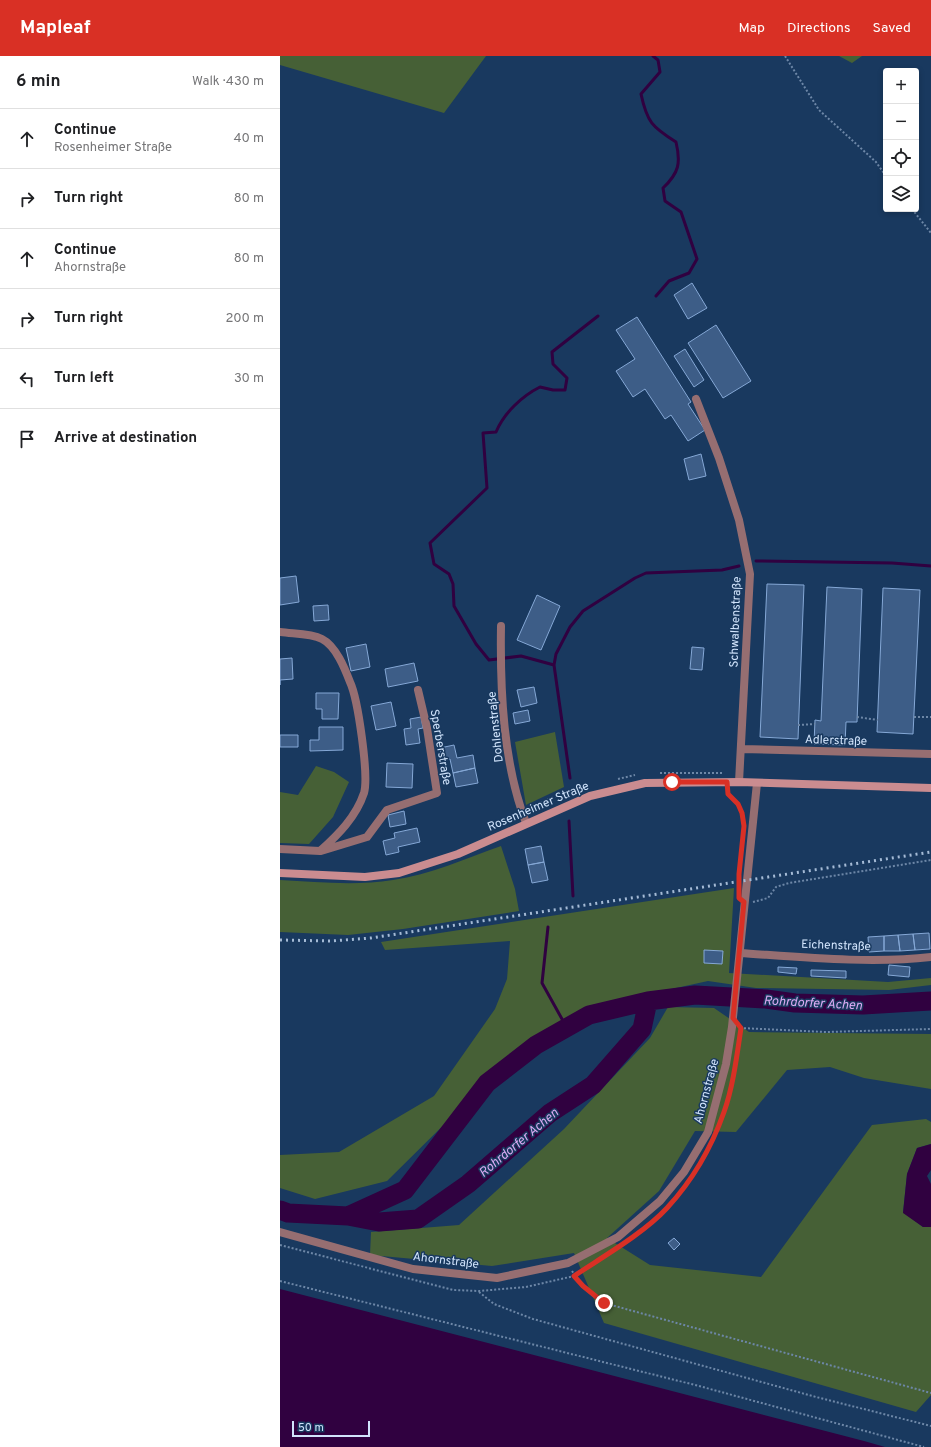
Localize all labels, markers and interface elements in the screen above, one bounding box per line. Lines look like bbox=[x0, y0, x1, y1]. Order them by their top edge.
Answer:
text: Mapleaf bbox=[20, 16, 91, 40]
text: Map bbox=[739, 20, 765, 37]
text: Directions bbox=[787, 20, 851, 37]
text: Saved bbox=[873, 20, 911, 37]
map controls bbox=[883, 68, 919, 212]
button: + bbox=[883, 68, 919, 104]
text: 6 min bbox=[16, 71, 60, 93]
text: Walk · 430 m bbox=[192, 74, 264, 90]
button: − bbox=[883, 104, 919, 140]
text: Continue bbox=[54, 121, 116, 140]
icon: ahead bbox=[16, 128, 38, 150]
text: 40 m bbox=[234, 131, 264, 147]
text: Rosenheimer Straße bbox=[54, 140, 172, 156]
button: locate bbox=[883, 140, 919, 176]
button: layers bbox=[883, 176, 919, 212]
icon: right bbox=[16, 188, 38, 210]
text: Turn right bbox=[54, 189, 123, 208]
text: 80 m bbox=[234, 191, 264, 207]
text: Continue bbox=[54, 241, 116, 260]
icon: ahead bbox=[16, 248, 38, 270]
text: 80 m bbox=[234, 251, 264, 267]
text: Ahornstraße bbox=[54, 260, 126, 276]
icon: right bbox=[16, 308, 38, 330]
text: Turn right bbox=[54, 309, 123, 328]
text: 200 m bbox=[225, 311, 264, 327]
icon: left bbox=[16, 368, 38, 390]
text: Turn left bbox=[54, 369, 114, 388]
text: 30 m bbox=[234, 371, 264, 387]
icon: arrive bbox=[16, 428, 38, 450]
text: Arrive at destination bbox=[54, 429, 197, 448]
street label: Schwalbenstraße bbox=[726, 576, 746, 668]
street label: Dohlenstraße bbox=[484, 691, 508, 763]
street label: Sperberstraße bbox=[425, 708, 455, 786]
street label: Adlerstraße bbox=[804, 732, 867, 750]
route start bbox=[663, 773, 681, 791]
street label: Rosenheimer Straße bbox=[485, 778, 592, 836]
street label: Eichenstraße bbox=[801, 937, 871, 955]
water label: Rohrdorfer Achen bbox=[763, 993, 863, 1015]
street label: Ahornstraße bbox=[691, 1057, 723, 1125]
water label: Rohrdorfer Achen bbox=[476, 1106, 562, 1181]
street label: Ahornstraße bbox=[412, 1249, 480, 1273]
route end bbox=[595, 1294, 613, 1312]
scale bar bbox=[292, 1419, 370, 1438]
text: 50 m bbox=[298, 1421, 324, 1435]

